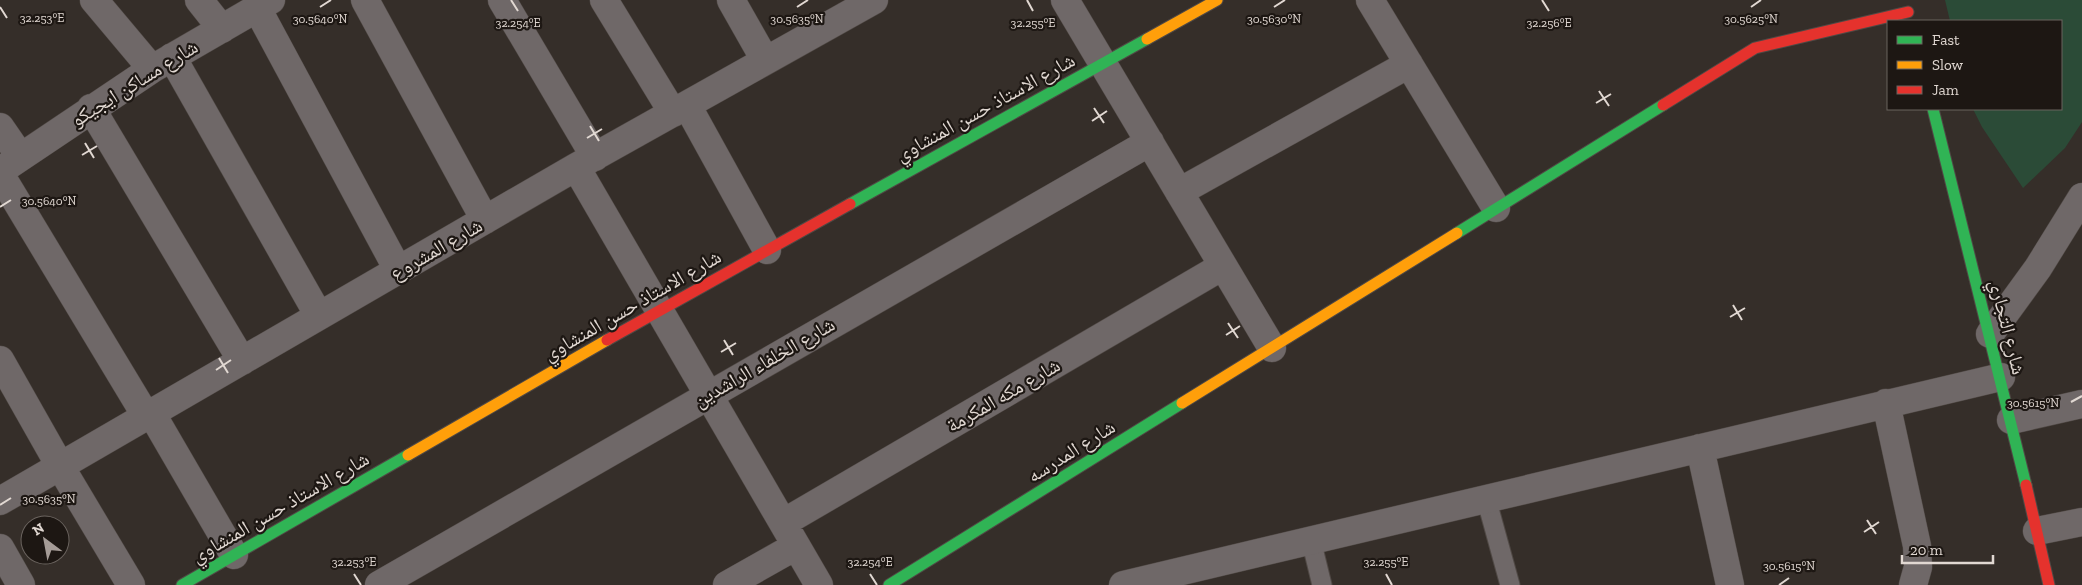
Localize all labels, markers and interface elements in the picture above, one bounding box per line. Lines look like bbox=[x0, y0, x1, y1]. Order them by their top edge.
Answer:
text: 32.253°E bbox=[20, 11, 64, 25]
text: 30.5640°N bbox=[293, 12, 347, 26]
text: 30.5635°N bbox=[770, 12, 824, 26]
text: 30.5630°N bbox=[1247, 12, 1301, 26]
text: 30.5625°N bbox=[1724, 12, 1778, 26]
text: 32.254°E bbox=[496, 16, 540, 30]
text: 32.255°E bbox=[1011, 16, 1055, 30]
text: 32.256°E bbox=[1526, 16, 1572, 30]
legend bbox=[1887, 20, 2062, 110]
text: Fast bbox=[1932, 31, 1960, 49]
street label: شارع مساكن ايجيكو bbox=[66, 34, 202, 133]
street label: شارع الاستاذ حسن المنشاوي bbox=[891, 48, 1081, 170]
text: Slow bbox=[1932, 56, 1964, 74]
text: Jam bbox=[1932, 81, 1959, 99]
text: 30.5640°N bbox=[22, 194, 76, 208]
street label: شارع المشروع bbox=[386, 213, 487, 286]
street label: شارع الاستاذ حسن المنشاوي bbox=[539, 244, 727, 369]
street label: شارع التجاري bbox=[1981, 277, 2031, 378]
street label: شارع الخلفاء الراشدين bbox=[689, 312, 839, 413]
street label: شارع مكه المكرمة bbox=[942, 353, 1065, 438]
text: 30.5615°N bbox=[2007, 396, 2059, 410]
street label: شارع المدرسه bbox=[1023, 415, 1120, 488]
street label: شارع الاستاذ حسن المنشاوي bbox=[187, 446, 375, 571]
text: 30.5635°N bbox=[22, 492, 76, 506]
north arrow bbox=[20, 515, 70, 565]
text: N bbox=[29, 519, 48, 539]
scale bar bbox=[1902, 532, 1993, 564]
text: 20 m bbox=[1910, 541, 1943, 559]
text: 32.253°E bbox=[332, 555, 376, 569]
text: 32.254°E bbox=[848, 555, 892, 569]
text: 32.255°E bbox=[1364, 555, 1408, 569]
text: 30.5615°N bbox=[1763, 559, 1815, 573]

